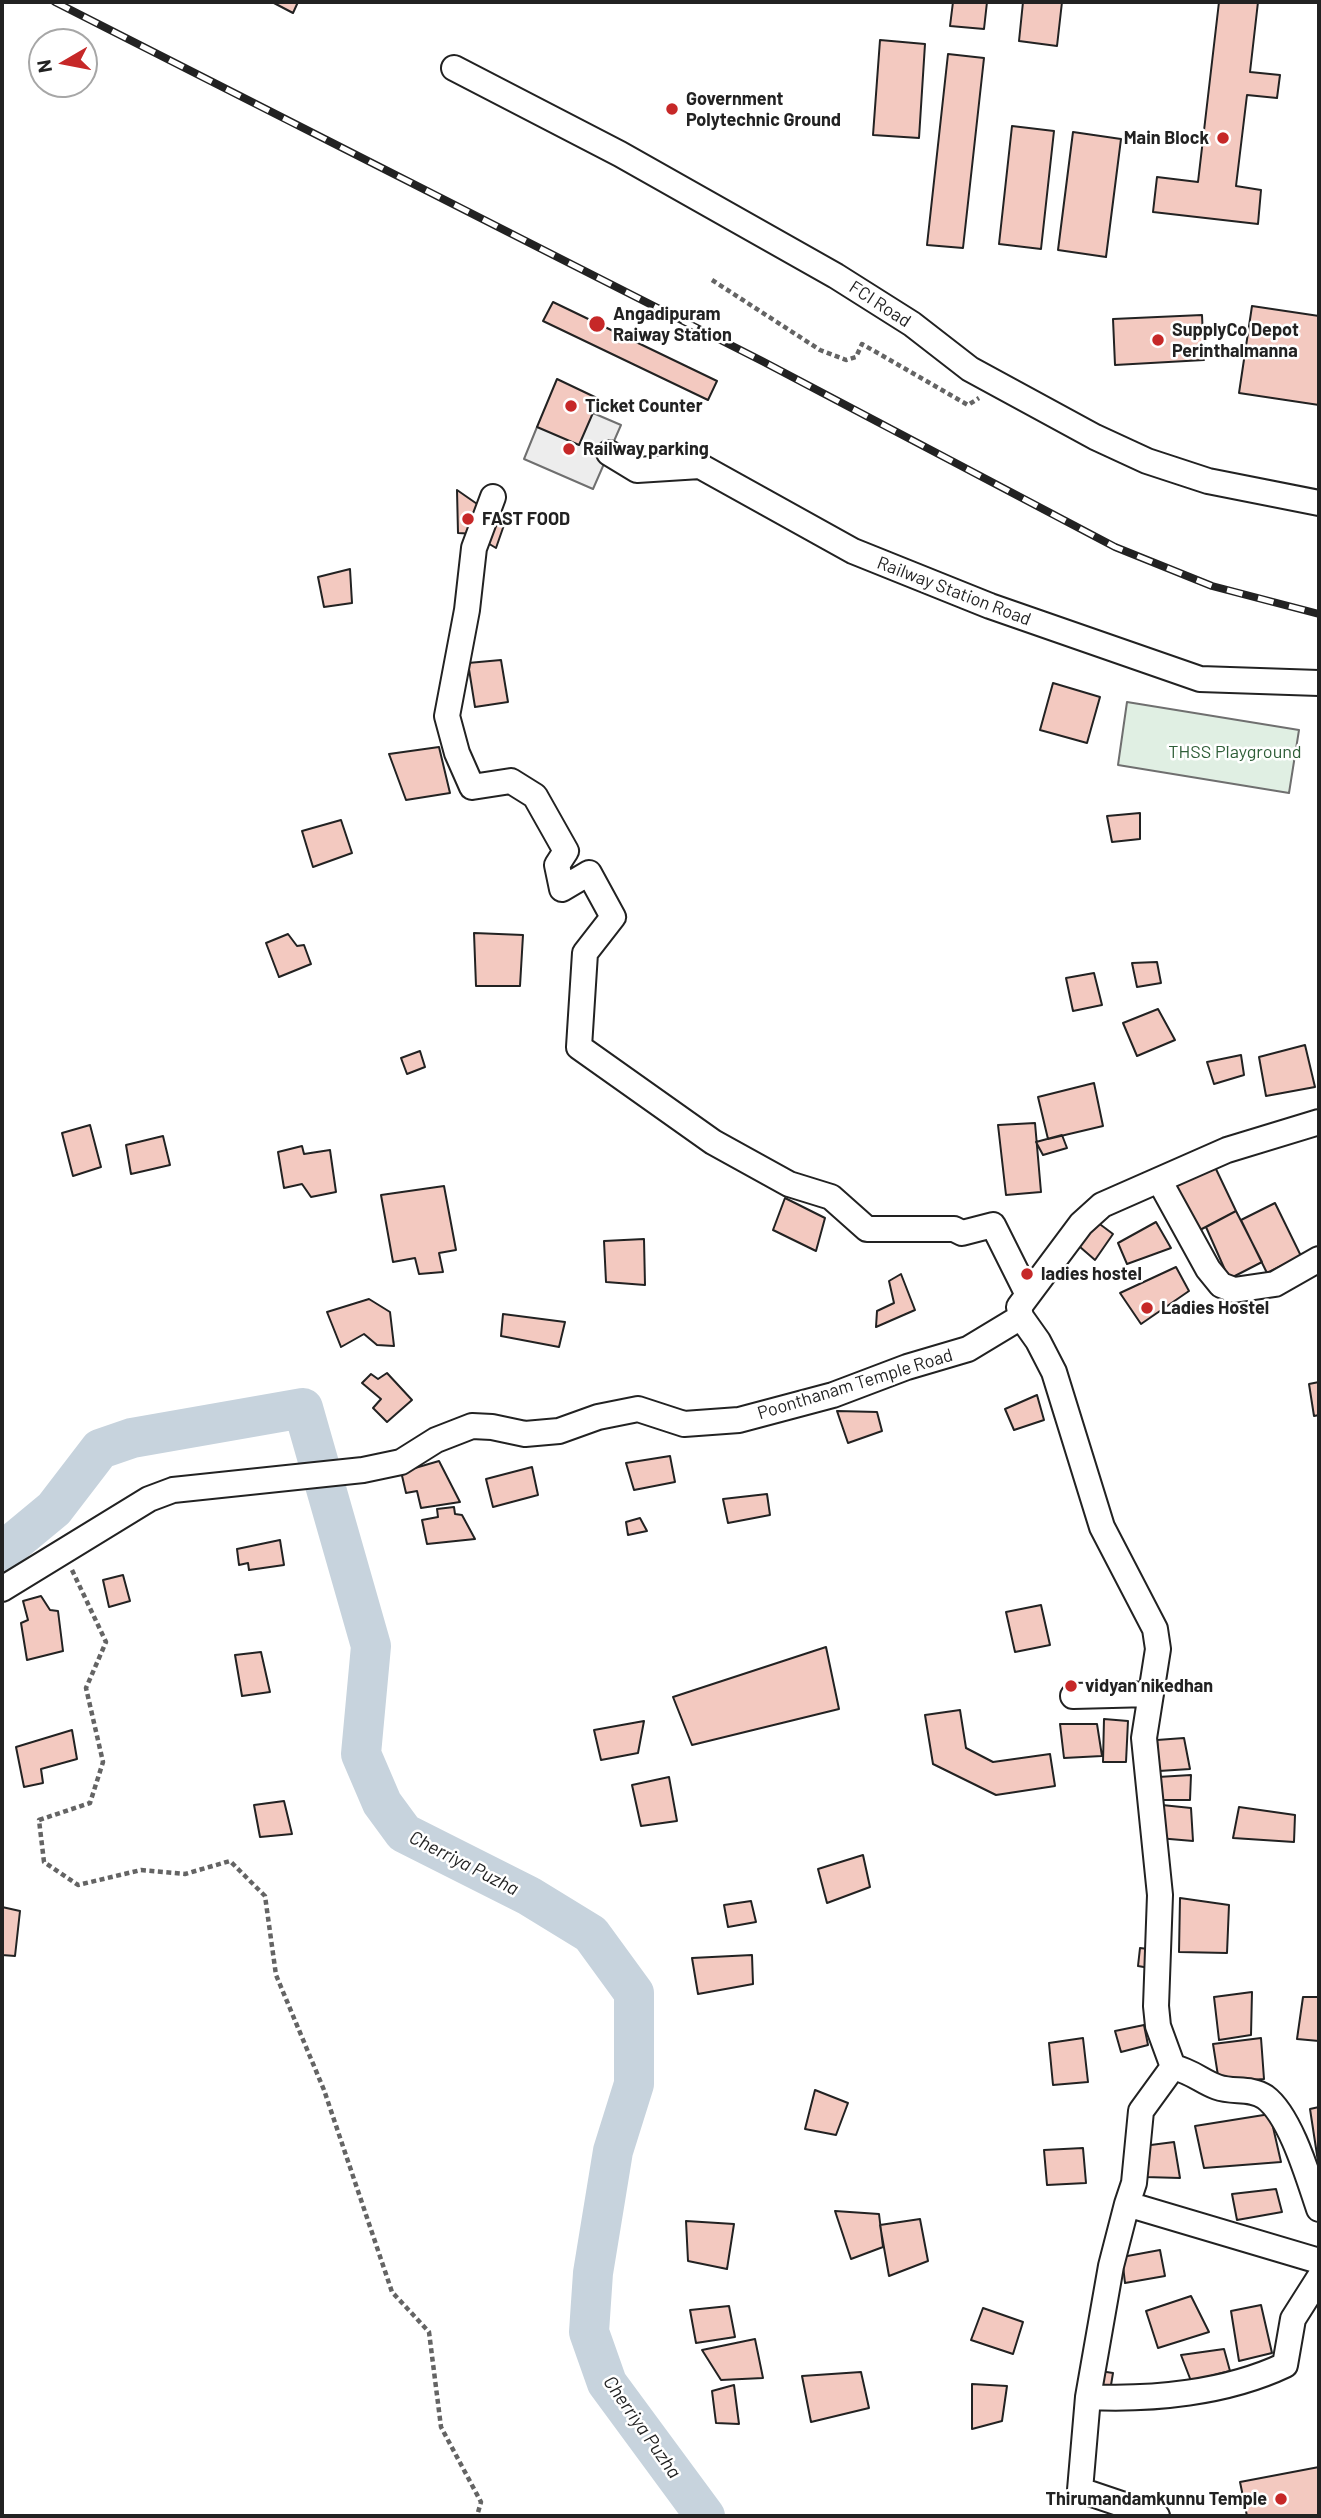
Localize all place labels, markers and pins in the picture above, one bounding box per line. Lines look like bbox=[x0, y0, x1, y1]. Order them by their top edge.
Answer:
place label: Government Polytechnic Ground bbox=[686, 88, 841, 130]
marker: Government Polytechnic Ground bbox=[664, 101, 680, 117]
place label: Main Block bbox=[1124, 127, 1209, 149]
marker: Main Block bbox=[1215, 130, 1231, 146]
place label: Angadipuram Raiway Station bbox=[613, 303, 732, 346]
marker: Angadipuram Raiway Station bbox=[587, 314, 607, 334]
place label: SupplyCo Depot Perinthalmanna bbox=[1172, 319, 1299, 362]
marker: SupplyCo Depot Perinthalmanna bbox=[1150, 332, 1166, 348]
place label: Ticket Counter bbox=[585, 395, 703, 417]
marker: Ticket Counter bbox=[563, 398, 579, 414]
place label: Railway parking bbox=[583, 438, 709, 460]
marker: Railway parking bbox=[561, 441, 577, 457]
place label: FAST FOOD bbox=[482, 508, 570, 530]
marker: FAST FOOD bbox=[460, 511, 476, 527]
place label: ladies hostel bbox=[1041, 1263, 1142, 1285]
marker: ladies hostel bbox=[1019, 1266, 1035, 1282]
place label: Ladies Hostel bbox=[1161, 1297, 1269, 1319]
marker: Ladies Hostel bbox=[1139, 1300, 1155, 1316]
place label: vidyan nikedhan bbox=[1085, 1675, 1213, 1697]
marker: vidyan nikedhan bbox=[1063, 1678, 1079, 1694]
place label: Thirumandamkunnu Temple bbox=[1045, 2488, 1267, 2510]
marker: Thirumandamkunnu Temple bbox=[1273, 2491, 1289, 2507]

